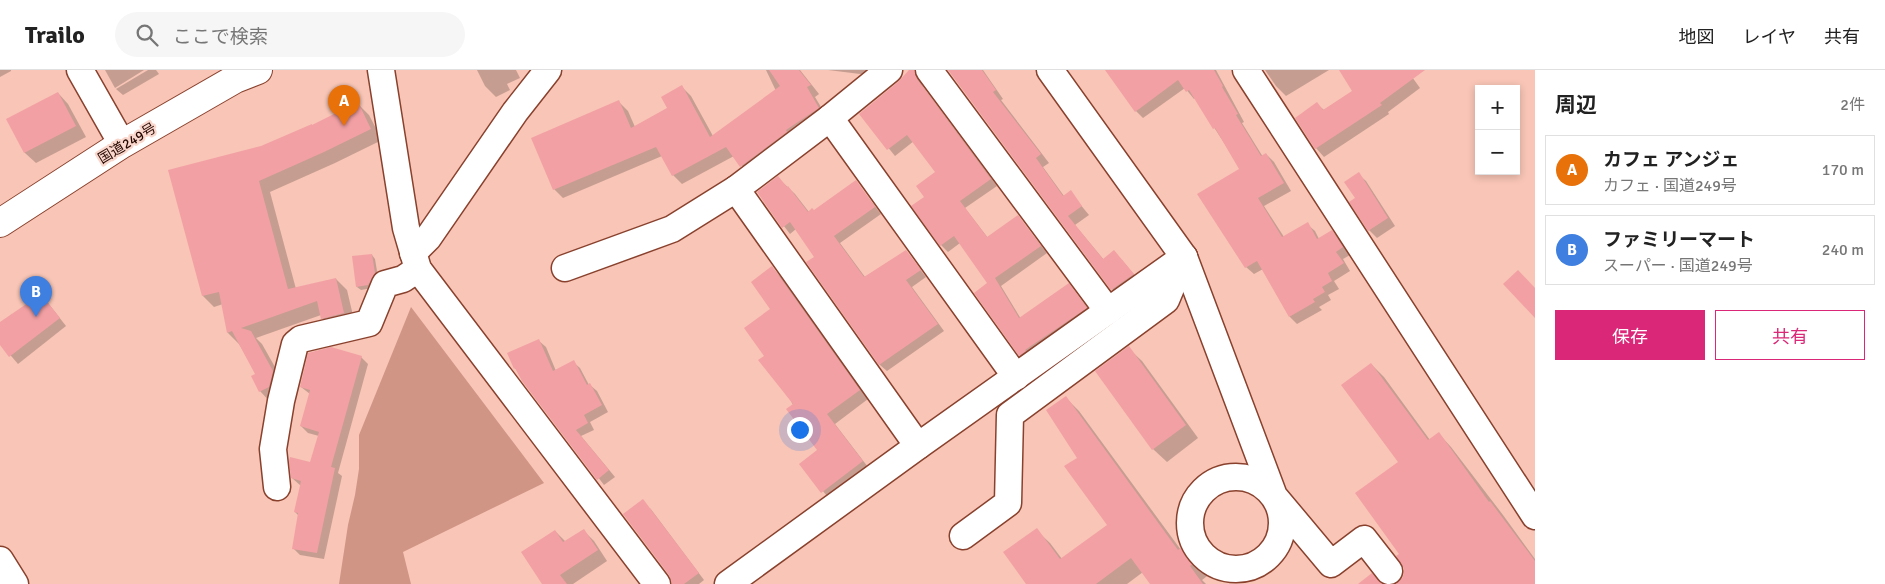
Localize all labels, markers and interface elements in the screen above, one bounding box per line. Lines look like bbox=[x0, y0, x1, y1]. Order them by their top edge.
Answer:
search box bbox=[115, 12, 465, 57]
text: Trailo bbox=[25, 20, 85, 50]
icon: search bbox=[133, 21, 161, 49]
text: ここで検索 bbox=[173, 25, 268, 49]
text: 地図 bbox=[1679, 26, 1715, 48]
text: レイヤ bbox=[1743, 26, 1796, 48]
text: 共有 bbox=[1824, 26, 1860, 48]
pin: A bbox=[328, 85, 360, 126]
map controls bbox=[1475, 85, 1520, 175]
button: + bbox=[1475, 85, 1520, 130]
text: 周辺 bbox=[1555, 92, 1597, 118]
text: 2件 bbox=[1840, 95, 1865, 115]
street label: 国道249号 bbox=[95, 119, 159, 167]
button: − bbox=[1475, 130, 1520, 175]
text: カフェ アンジェ bbox=[1603, 148, 1739, 172]
text: A bbox=[1567, 160, 1577, 180]
text: 170 m bbox=[1822, 160, 1864, 180]
text: カフェ · 国道249号 bbox=[1603, 176, 1737, 196]
text: ファミリーマート bbox=[1603, 228, 1755, 252]
text: B bbox=[1567, 240, 1577, 260]
text: 240 m bbox=[1822, 240, 1864, 260]
text: スーパー · 国道249号 bbox=[1603, 256, 1753, 276]
pin: B bbox=[20, 276, 52, 317]
button: 保存 bbox=[1555, 310, 1705, 360]
button: 共有 bbox=[1715, 310, 1865, 360]
your location bbox=[787, 417, 813, 443]

